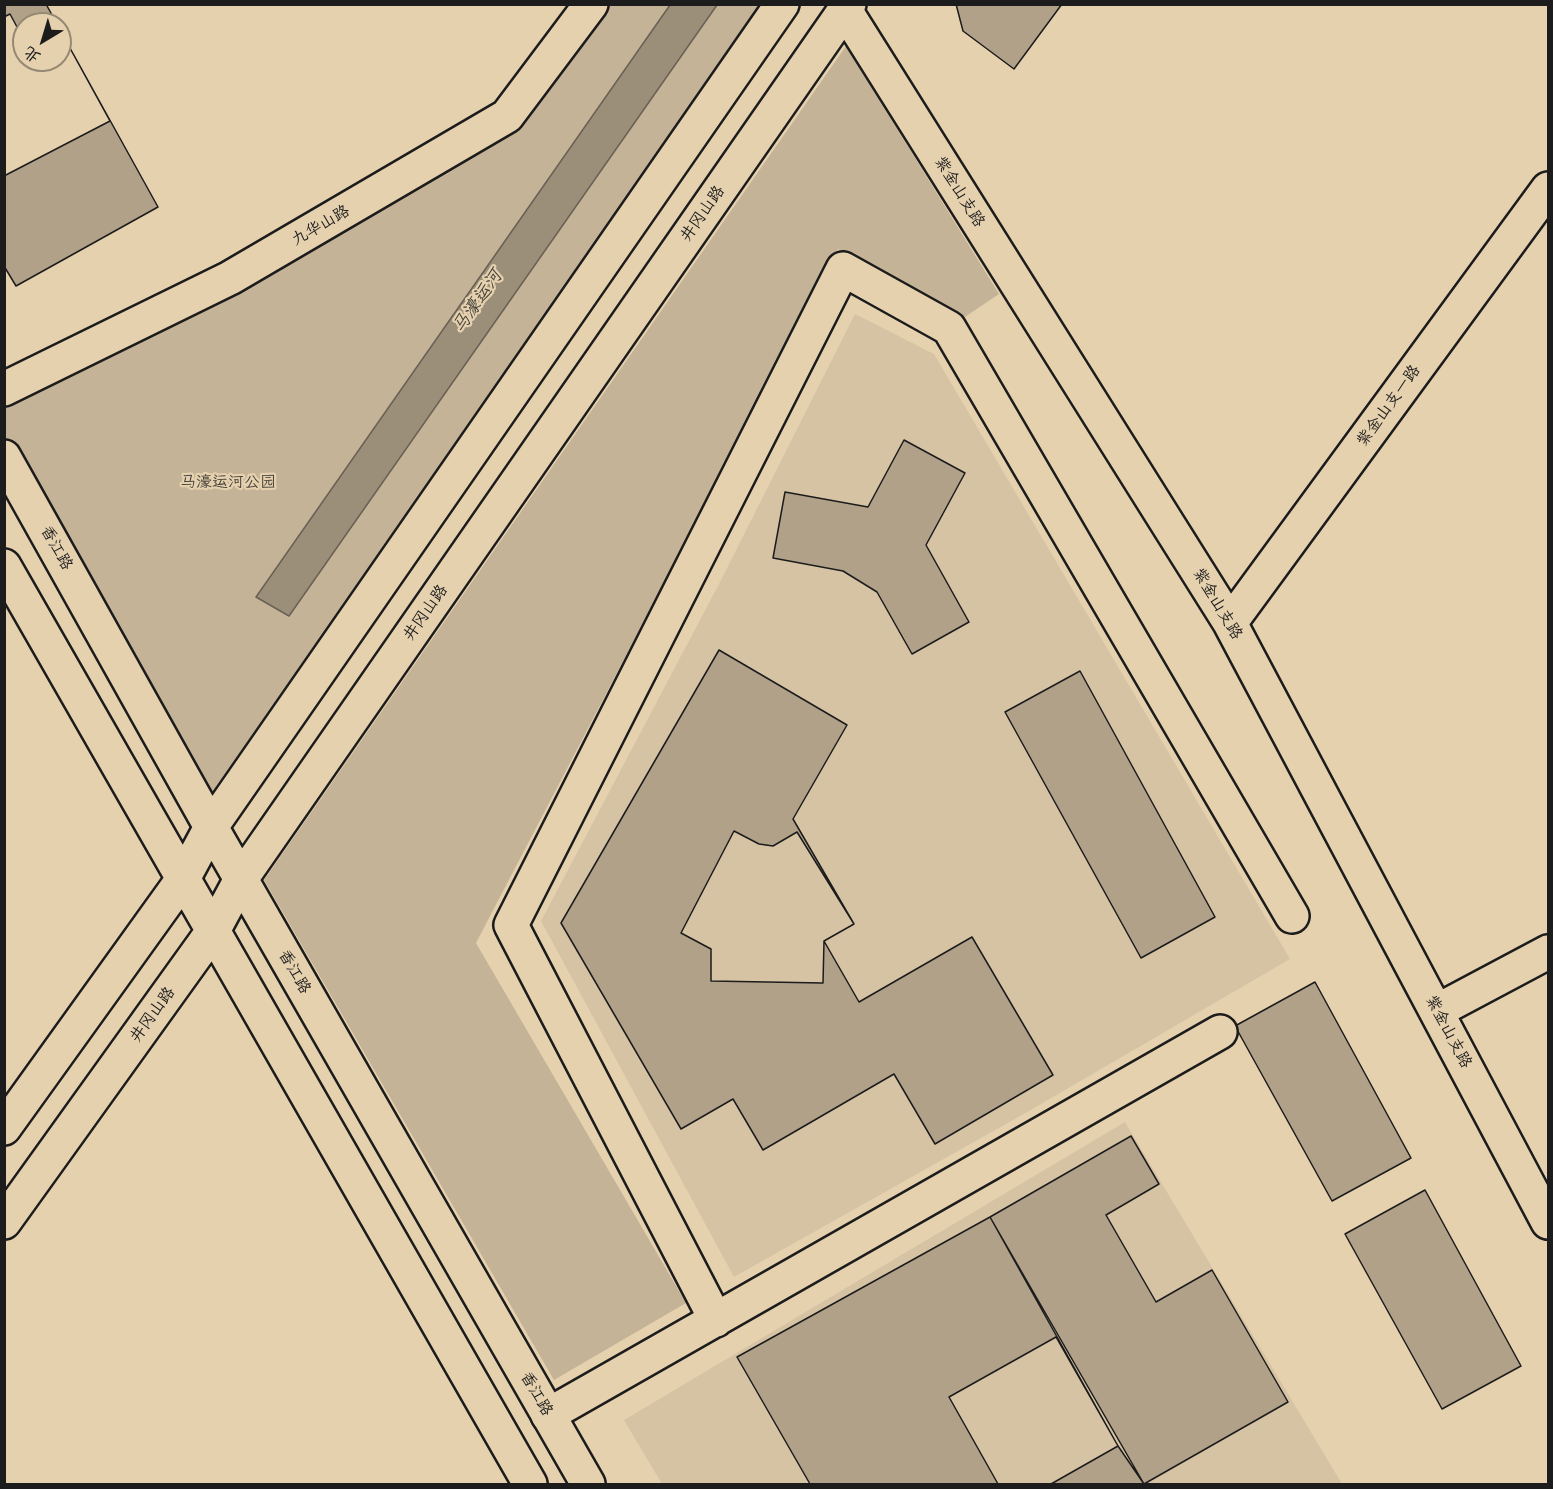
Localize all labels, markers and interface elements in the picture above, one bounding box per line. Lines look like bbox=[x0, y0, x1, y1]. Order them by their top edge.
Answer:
north arrow bbox=[12, 12, 72, 72]
text: 北 bbox=[20, 42, 45, 67]
street label: 紫金山支路 bbox=[930, 153, 988, 231]
street label: 井冈山路 bbox=[677, 182, 729, 246]
street label: 九华山路 bbox=[288, 202, 354, 250]
water label: 马濠运河 bbox=[449, 266, 507, 338]
street label: 紫金山支一路 bbox=[1353, 362, 1425, 450]
park label: 马濠运河公园 bbox=[180, 473, 276, 493]
street label: 香江路 bbox=[36, 522, 76, 574]
street label: 紫金山支路 bbox=[1188, 565, 1246, 643]
street label: 井冈山路 bbox=[400, 581, 452, 645]
street label: 香江路 bbox=[274, 946, 314, 998]
street label: 井冈山路 bbox=[126, 983, 180, 1047]
street label: 紫金山支路 bbox=[1421, 992, 1475, 1072]
street label: 香江路 bbox=[516, 1368, 556, 1420]

